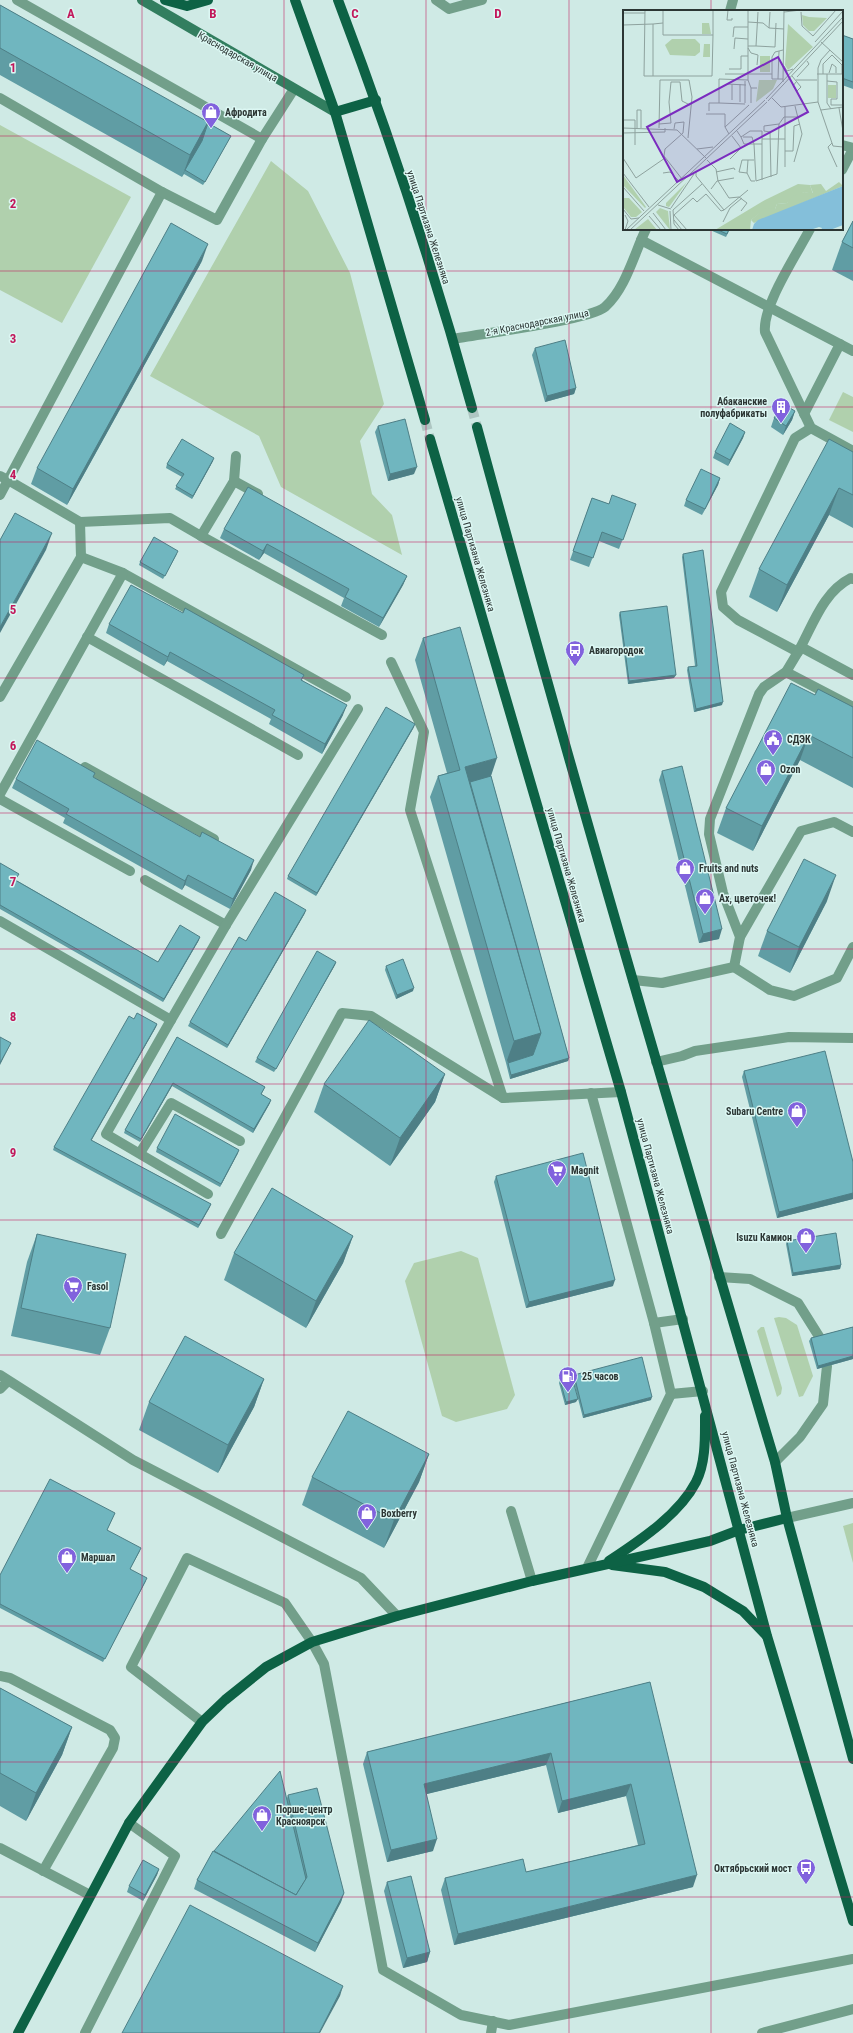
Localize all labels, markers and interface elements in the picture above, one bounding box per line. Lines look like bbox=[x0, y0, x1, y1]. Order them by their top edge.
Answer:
text: A bbox=[67, 6, 75, 21]
text: B bbox=[209, 6, 217, 21]
text: C bbox=[351, 6, 359, 21]
text: D bbox=[494, 6, 502, 21]
inset map bbox=[623, 10, 843, 230]
street label: Краснодарская улица bbox=[196, 29, 280, 84]
text: 1 bbox=[10, 60, 16, 75]
shop icon: Афродита bbox=[200, 101, 222, 129]
place label: Афродита bbox=[225, 107, 267, 118]
street label: улица Партизана Железняка bbox=[405, 169, 452, 286]
text: 2 bbox=[10, 196, 17, 211]
street label: 2-я Краснодарская улица bbox=[485, 307, 590, 338]
text: 3 bbox=[10, 331, 16, 346]
place label: Абаканские полуфабрикаты bbox=[700, 396, 767, 419]
building icon: Абаканские полуфабрикаты bbox=[770, 396, 792, 424]
text: 4 bbox=[10, 467, 17, 482]
street label: улица Партизана Железняка bbox=[454, 495, 497, 613]
text: 5 bbox=[10, 602, 17, 617]
bus stop icon: Авиагородок bbox=[564, 639, 586, 667]
place label: Авиагородок bbox=[589, 645, 644, 656]
public building icon: СДЭК bbox=[762, 728, 784, 756]
place label: СДЭК bbox=[787, 734, 811, 745]
text: 6 bbox=[10, 738, 17, 753]
shop icon: Ozon bbox=[755, 758, 777, 786]
place label: Ozon bbox=[780, 764, 800, 775]
street label: улица Партизана Железняка bbox=[545, 806, 588, 924]
shop icon: Fruits and nuts bbox=[674, 857, 696, 885]
place label: Fruits and nuts bbox=[699, 863, 759, 874]
text: 7 bbox=[10, 874, 17, 889]
shop icon: Ах, цветочек! bbox=[694, 887, 716, 915]
place label: Ах, цветочек! bbox=[719, 893, 776, 905]
text: 8 bbox=[10, 1009, 16, 1024]
shop icon: Subaru Centre bbox=[786, 1100, 808, 1128]
place label: Subaru Centre bbox=[726, 1106, 783, 1117]
street label: улица Партизана Железняка bbox=[635, 1117, 676, 1235]
text: 9 bbox=[10, 1145, 16, 1160]
supermarket icon: Magnit bbox=[546, 1159, 568, 1187]
place label: Magnit bbox=[571, 1165, 599, 1176]
shop icon: Isuzu Камион bbox=[795, 1226, 817, 1254]
place label: Isuzu Камион bbox=[736, 1232, 792, 1243]
supermarket icon: Fasol bbox=[62, 1275, 84, 1303]
place label: Fasol bbox=[87, 1281, 108, 1292]
fuel station icon: 25 часов bbox=[557, 1365, 579, 1393]
place label: 25 часов bbox=[582, 1371, 619, 1382]
street label: улица Партизана Железняка bbox=[720, 1430, 761, 1548]
shop icon: Boxberry bbox=[356, 1502, 378, 1530]
place label: Boxberry bbox=[381, 1508, 417, 1519]
shop icon: Маршал bbox=[56, 1546, 78, 1574]
place label: Маршал bbox=[81, 1552, 115, 1563]
shop icon: Порше-центр Красноярск bbox=[251, 1804, 273, 1832]
place label: Порше-центр Красноярск bbox=[276, 1804, 332, 1827]
bus stop icon: Октябрьский мост bbox=[795, 1857, 817, 1885]
place label: Октябрьский мост bbox=[714, 1863, 792, 1874]

